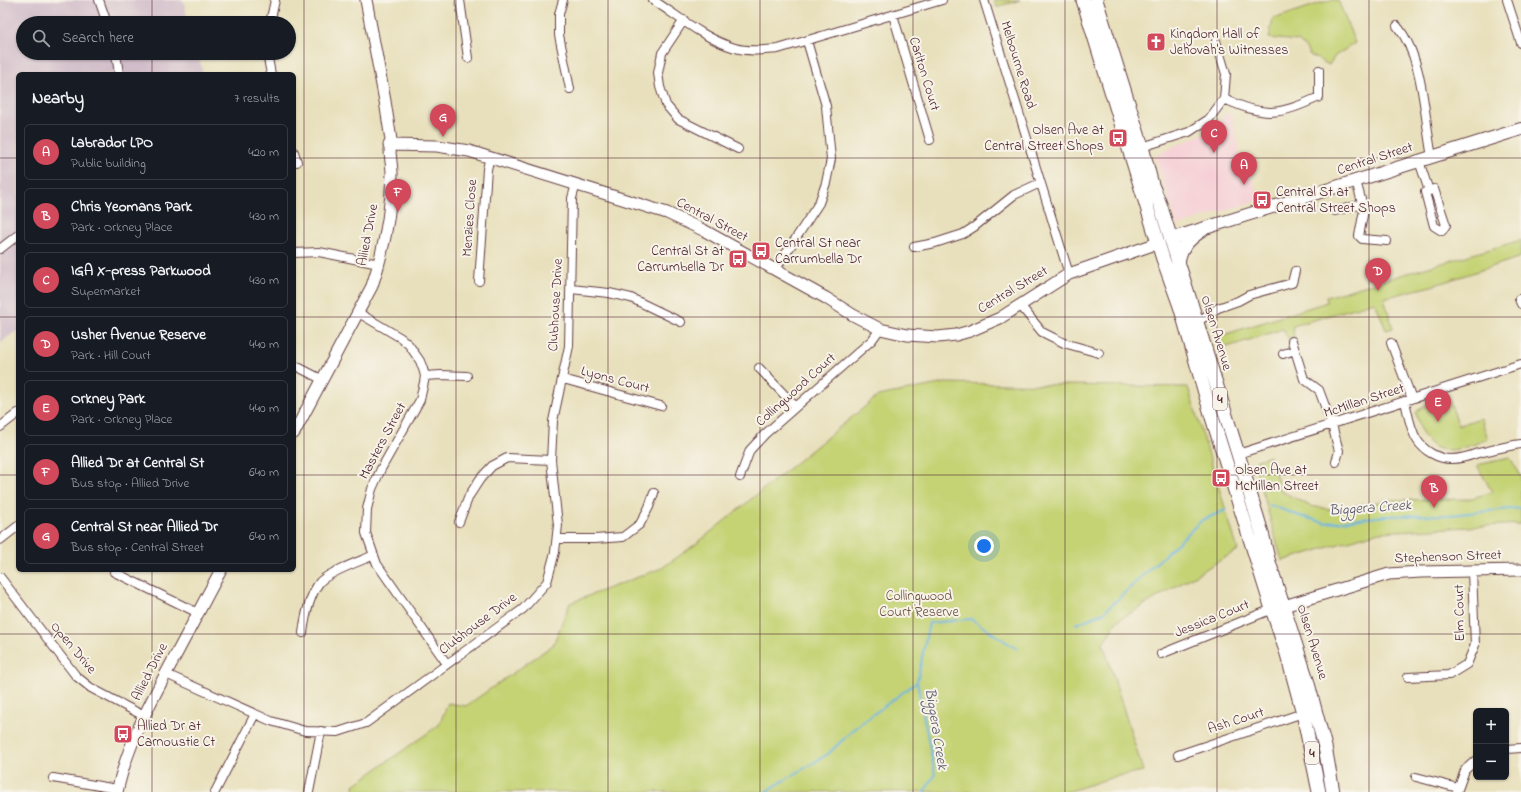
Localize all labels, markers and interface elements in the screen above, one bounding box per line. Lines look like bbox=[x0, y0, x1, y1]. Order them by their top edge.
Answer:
search box bbox=[16, 16, 296, 60]
street label: Melbourne Road bbox=[995, 18, 1041, 112]
place label: Kingdom Hall of Jehovah's Witnesses bbox=[1170, 24, 1288, 61]
icon: search bbox=[30, 27, 52, 49]
text: Search here bbox=[62, 27, 134, 49]
church icon: Kingdom Hall of Jehovah's Witnesses bbox=[1145, 31, 1167, 53]
street label: Carlton Court bbox=[903, 34, 945, 114]
text: Nearby bbox=[32, 86, 84, 111]
text: 7 results bbox=[234, 89, 280, 108]
pin: G bbox=[430, 104, 456, 137]
place label: Olsen Ave at Central Street Shops bbox=[984, 120, 1104, 157]
pin: C bbox=[1201, 120, 1227, 153]
bus stop icon: Olsen Ave at Central Street Shops bbox=[1107, 127, 1129, 149]
text: Labrador LPO bbox=[71, 132, 153, 154]
street label: Central Street bbox=[1334, 137, 1416, 181]
text: A bbox=[42, 143, 50, 162]
text: 420 m bbox=[248, 143, 279, 162]
pin: A bbox=[1231, 152, 1257, 185]
text: Public building bbox=[71, 154, 146, 173]
street label: Menzies Close bbox=[457, 178, 483, 257]
pin: F bbox=[385, 179, 411, 212]
place label: Central St at Central Street Shops bbox=[1276, 182, 1396, 219]
bus stop icon: Central St at Central Street Shops bbox=[1251, 189, 1273, 211]
street label: Central Street bbox=[672, 192, 752, 248]
text: Chris Yeomans Park bbox=[71, 196, 192, 218]
street label: Allied Drive bbox=[352, 202, 384, 268]
text: B bbox=[42, 207, 50, 226]
text: 430 m bbox=[249, 207, 279, 226]
text: Park · Orkney Place bbox=[71, 218, 172, 237]
place label: Central St near Carrumbella Dr bbox=[775, 233, 862, 270]
bus stop icon: Central St near Carrumbella Dr bbox=[750, 240, 772, 262]
place label: Central St at Carrumbella Dr bbox=[637, 241, 725, 278]
bus stop icon: Central St at Carrumbella Dr bbox=[727, 248, 749, 270]
street label: Clubhouse Drive bbox=[543, 257, 569, 352]
pin: D bbox=[1365, 258, 1391, 291]
text: IGA X-press Parkwood bbox=[71, 260, 211, 282]
street label: Central Street bbox=[974, 261, 1052, 319]
text: C bbox=[42, 271, 50, 290]
text: 430 m bbox=[249, 271, 279, 290]
text: Supermarket bbox=[71, 282, 141, 301]
street label: Olsen Avenue bbox=[1195, 293, 1238, 374]
text: Usher Avenue Reserve bbox=[71, 324, 206, 346]
text: D bbox=[41, 335, 51, 354]
text: 440 m bbox=[249, 335, 279, 354]
text: Park · Hill Court bbox=[71, 346, 151, 365]
street label: Collingwood Court bbox=[751, 348, 842, 433]
street label: Lyons Court bbox=[578, 361, 652, 400]
street label: McMillan Street bbox=[1321, 378, 1407, 424]
text: Orkney Park bbox=[71, 388, 145, 410]
road number: 4 bbox=[1213, 388, 1227, 410]
pin: E bbox=[1425, 389, 1451, 422]
text: E bbox=[42, 399, 50, 418]
text: 440 m bbox=[249, 399, 279, 418]
street label: Masters Street bbox=[354, 399, 412, 483]
text: Park · Orkney Place bbox=[71, 410, 172, 429]
text: Allied Dr at Central St bbox=[71, 452, 204, 474]
place label: Olsen Ave at McMillan Street bbox=[1235, 460, 1319, 497]
text: F bbox=[42, 463, 50, 482]
text: 640 m bbox=[249, 463, 279, 482]
bus stop icon: Olsen Ave at McMillan Street bbox=[1210, 467, 1232, 489]
text: Bus stop · Allied Drive bbox=[71, 474, 189, 493]
pin: B bbox=[1421, 475, 1447, 508]
water label: Biggera Creek bbox=[1328, 494, 1413, 523]
text: Central St near Allied Dr bbox=[71, 516, 218, 538]
text: G bbox=[42, 527, 50, 546]
text: 640 m bbox=[249, 527, 279, 546]
your location bbox=[974, 536, 994, 556]
text: Bus stop · Central Street bbox=[71, 538, 204, 557]
street label: Stephenson Street bbox=[1394, 545, 1502, 569]
street label: Elm Court bbox=[1449, 584, 1471, 642]
park label: Collingwood Court Reserve bbox=[879, 586, 959, 623]
street label: Clubhouse Drive bbox=[435, 587, 522, 660]
street label: Jessica Court bbox=[1171, 594, 1253, 644]
street label: Olsen Avenue bbox=[1291, 602, 1334, 683]
street label: Open Drive bbox=[45, 617, 102, 679]
street label: Allied Drive bbox=[126, 639, 174, 705]
water label: Biggera Creek bbox=[918, 687, 954, 773]
street label: Ash Court bbox=[1205, 702, 1267, 740]
map controls bbox=[1473, 708, 1509, 780]
button: + bbox=[1473, 708, 1509, 744]
place label: Allied Dr at Carnoustie Ct bbox=[137, 716, 216, 753]
bus stop icon: Allied Dr at Carnoustie Ct bbox=[112, 723, 134, 745]
road number: 4 bbox=[1305, 742, 1319, 764]
button: − bbox=[1473, 744, 1509, 780]

